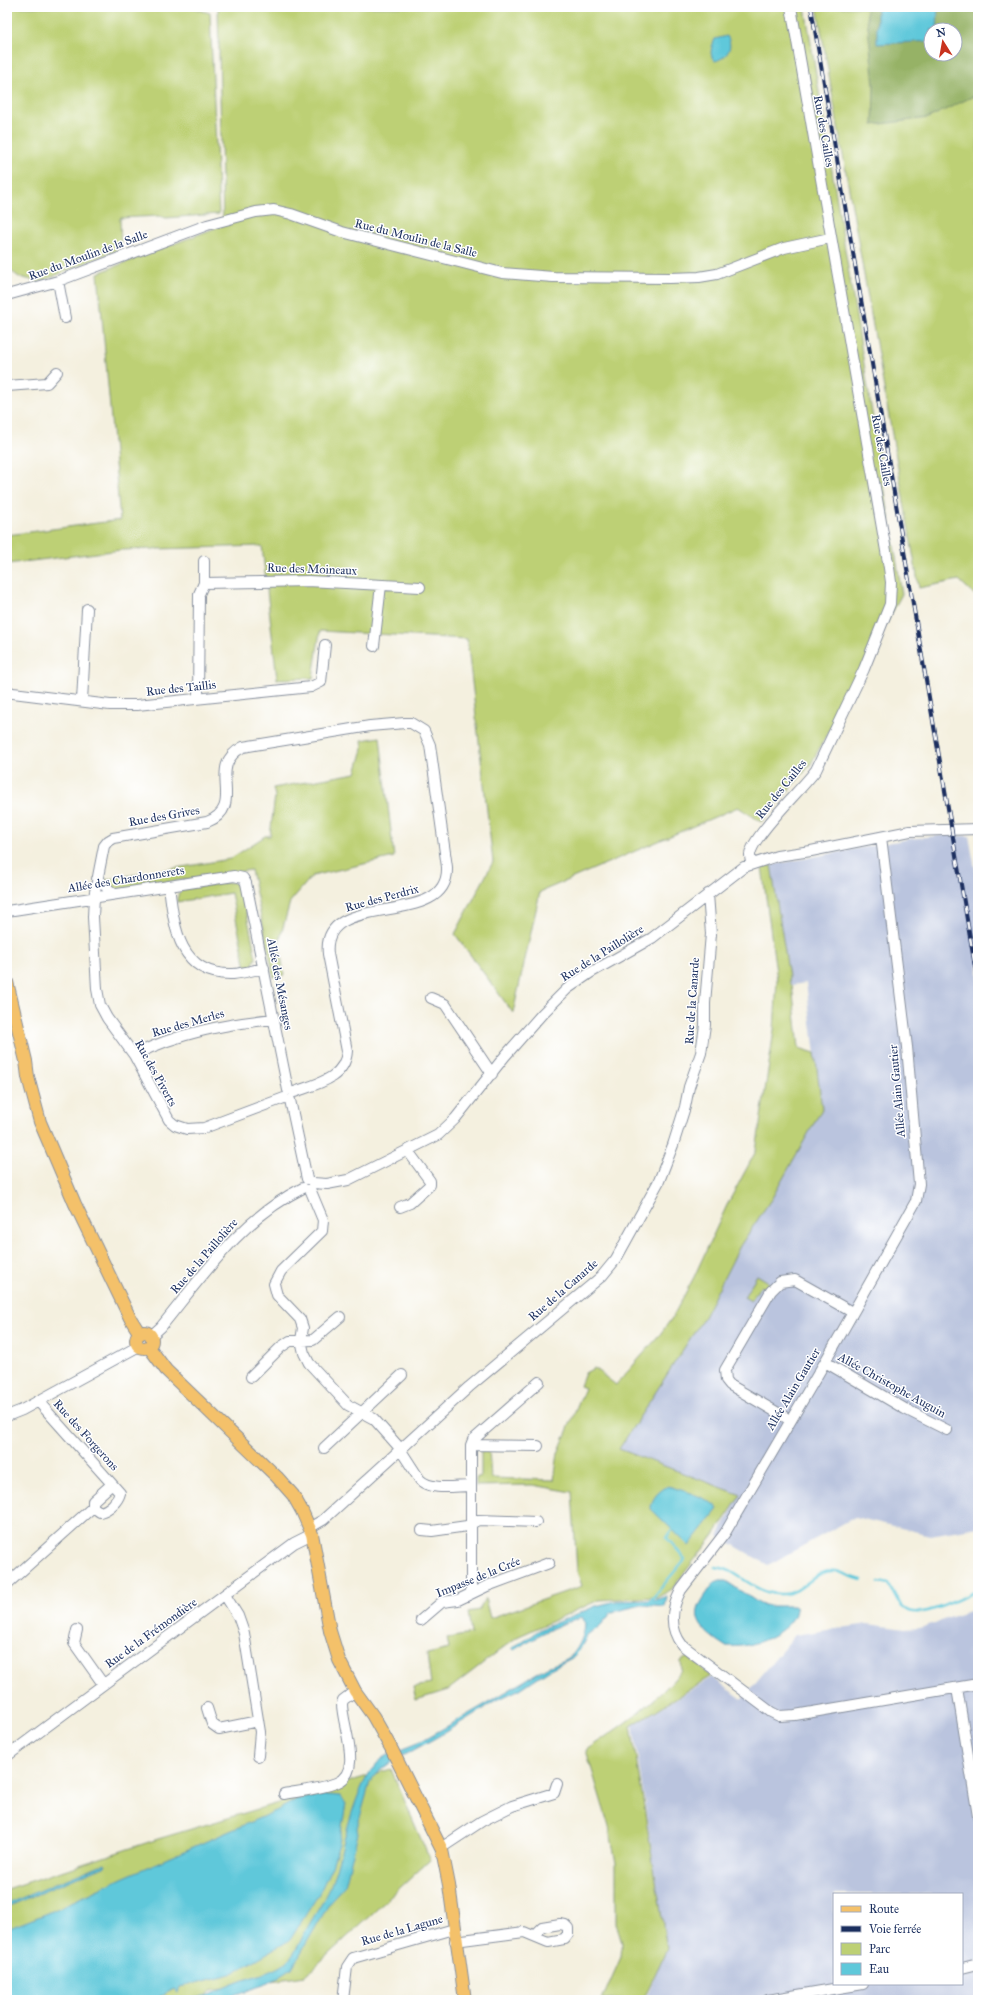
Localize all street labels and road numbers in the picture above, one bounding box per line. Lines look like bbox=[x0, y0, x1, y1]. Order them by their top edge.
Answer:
street label: Rue des Cailles bbox=[811, 94, 837, 168]
street label: Rue du Moulin de la Salle bbox=[353, 216, 479, 260]
street label: Rue du Moulin de la Salle bbox=[27, 227, 149, 283]
street label: Rue des Cailles bbox=[869, 413, 895, 487]
street label: Rue des Moineaux bbox=[267, 560, 358, 578]
street label: Rue des Taillis bbox=[145, 677, 217, 699]
street label: Rue des Cailles bbox=[753, 756, 809, 822]
street label: Rue des Grives bbox=[127, 803, 201, 829]
street label: Allée des Chardonnerets bbox=[66, 863, 185, 895]
street label: Rue des Perdrix bbox=[344, 881, 421, 915]
street label: Rue de la Paillolière bbox=[558, 922, 646, 984]
street label: Allée des Mésanges bbox=[263, 936, 296, 1031]
street label: Rue de la Canarde bbox=[682, 957, 702, 1045]
street label: Rue des Merles bbox=[150, 1006, 226, 1040]
street label: Rue des Piverts bbox=[132, 1037, 180, 1109]
street label: Allée Alain Gautier bbox=[886, 1044, 908, 1139]
street label: Rue de la Paillolière bbox=[167, 1215, 241, 1297]
street label: Rue de la Canarde bbox=[526, 1256, 600, 1324]
street label: Allée Alain Gautier bbox=[763, 1345, 823, 1433]
street label: Allée Christophe Auguin bbox=[834, 1349, 949, 1422]
street label: Rue des Forgerons bbox=[50, 1397, 121, 1474]
street label: Impasse de la Crée bbox=[434, 1554, 522, 1600]
street label: Rue de la Frémondière bbox=[102, 1595, 200, 1671]
street label: Rue de la Lagune bbox=[360, 1912, 445, 1949]

